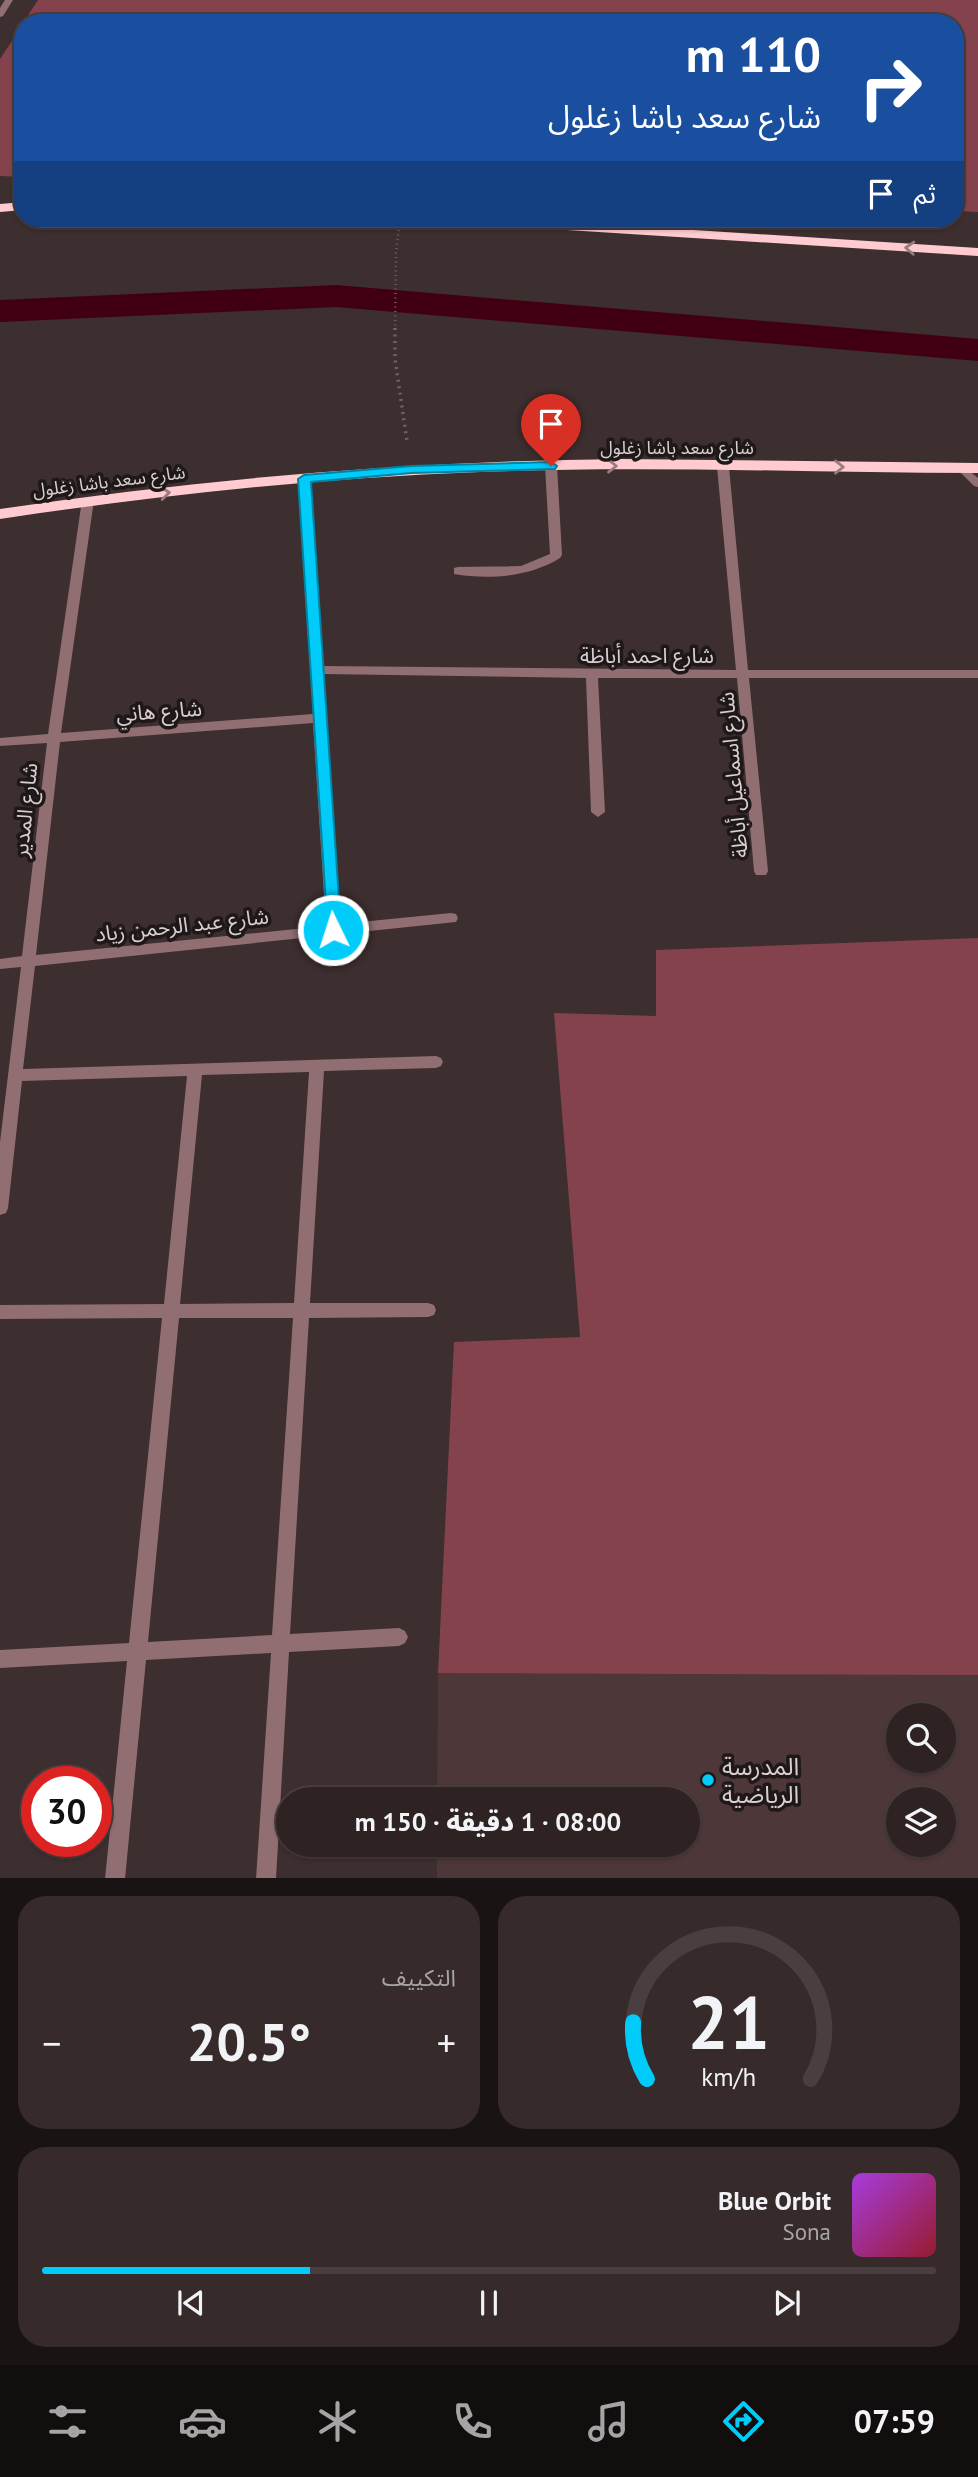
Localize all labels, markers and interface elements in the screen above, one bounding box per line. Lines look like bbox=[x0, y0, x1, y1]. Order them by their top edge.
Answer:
text: 110 m bbox=[686, 22, 821, 86]
icon: right bbox=[845, 42, 936, 133]
text: شارع سعد باشا زغلول bbox=[548, 95, 821, 137]
icon: arrive bbox=[862, 175, 900, 213]
text: ثم bbox=[914, 177, 936, 210]
one-way arrow bbox=[904, 241, 915, 256]
pin bbox=[521, 394, 581, 466]
icon: arrive bbox=[532, 405, 570, 443]
street label: شارع سعد باشا زغلول bbox=[600, 436, 754, 462]
one-way arrow bbox=[607, 458, 617, 474]
one-way arrow bbox=[834, 459, 845, 475]
street label: شارع سعد باشا زغلول bbox=[31, 460, 187, 505]
one-way arrow bbox=[160, 486, 171, 501]
street label: شارع احمد أباظة bbox=[580, 642, 714, 671]
street label: شارع اسماعيل أباظة bbox=[712, 691, 756, 859]
street label: شارع هاني bbox=[115, 695, 203, 730]
street label: شارع المدير bbox=[7, 761, 45, 860]
position arrow bbox=[296, 893, 370, 967]
street label: شارع عبد الرحمن زياد bbox=[94, 902, 270, 950]
map controls bbox=[886, 1703, 956, 1857]
button: search bbox=[886, 1703, 956, 1773]
place label: المدرسة الرياضية bbox=[722, 1751, 799, 1810]
speed limit sign: 30 bbox=[21, 1766, 112, 1857]
marker: المدرسة الرياضية bbox=[700, 1772, 716, 1788]
button: layers bbox=[886, 1787, 956, 1857]
text: 08:00 · 1 دقيقة · 150 m bbox=[355, 1805, 621, 1838]
text: التكييف bbox=[382, 1963, 456, 1992]
text: 21 bbox=[688, 1975, 770, 2069]
text: 20.5° bbox=[187, 2008, 311, 2075]
text: − bbox=[42, 2018, 61, 2067]
text: + bbox=[437, 2018, 456, 2067]
text: km/h bbox=[702, 2060, 756, 2092]
text: Blue Orbit bbox=[718, 2184, 831, 2217]
text: Sona bbox=[782, 2217, 831, 2246]
icon: previous bbox=[172, 2284, 210, 2322]
icon: pause bbox=[470, 2284, 508, 2322]
icon: next bbox=[768, 2284, 806, 2322]
icon: filters bbox=[43, 2397, 92, 2446]
icon: car bbox=[178, 2397, 227, 2446]
icon: climate bbox=[313, 2397, 362, 2446]
icon: phone bbox=[448, 2397, 497, 2446]
icon: music bbox=[584, 2397, 633, 2446]
icon: directions bbox=[719, 2397, 768, 2446]
text: 07:59 bbox=[854, 2400, 935, 2442]

